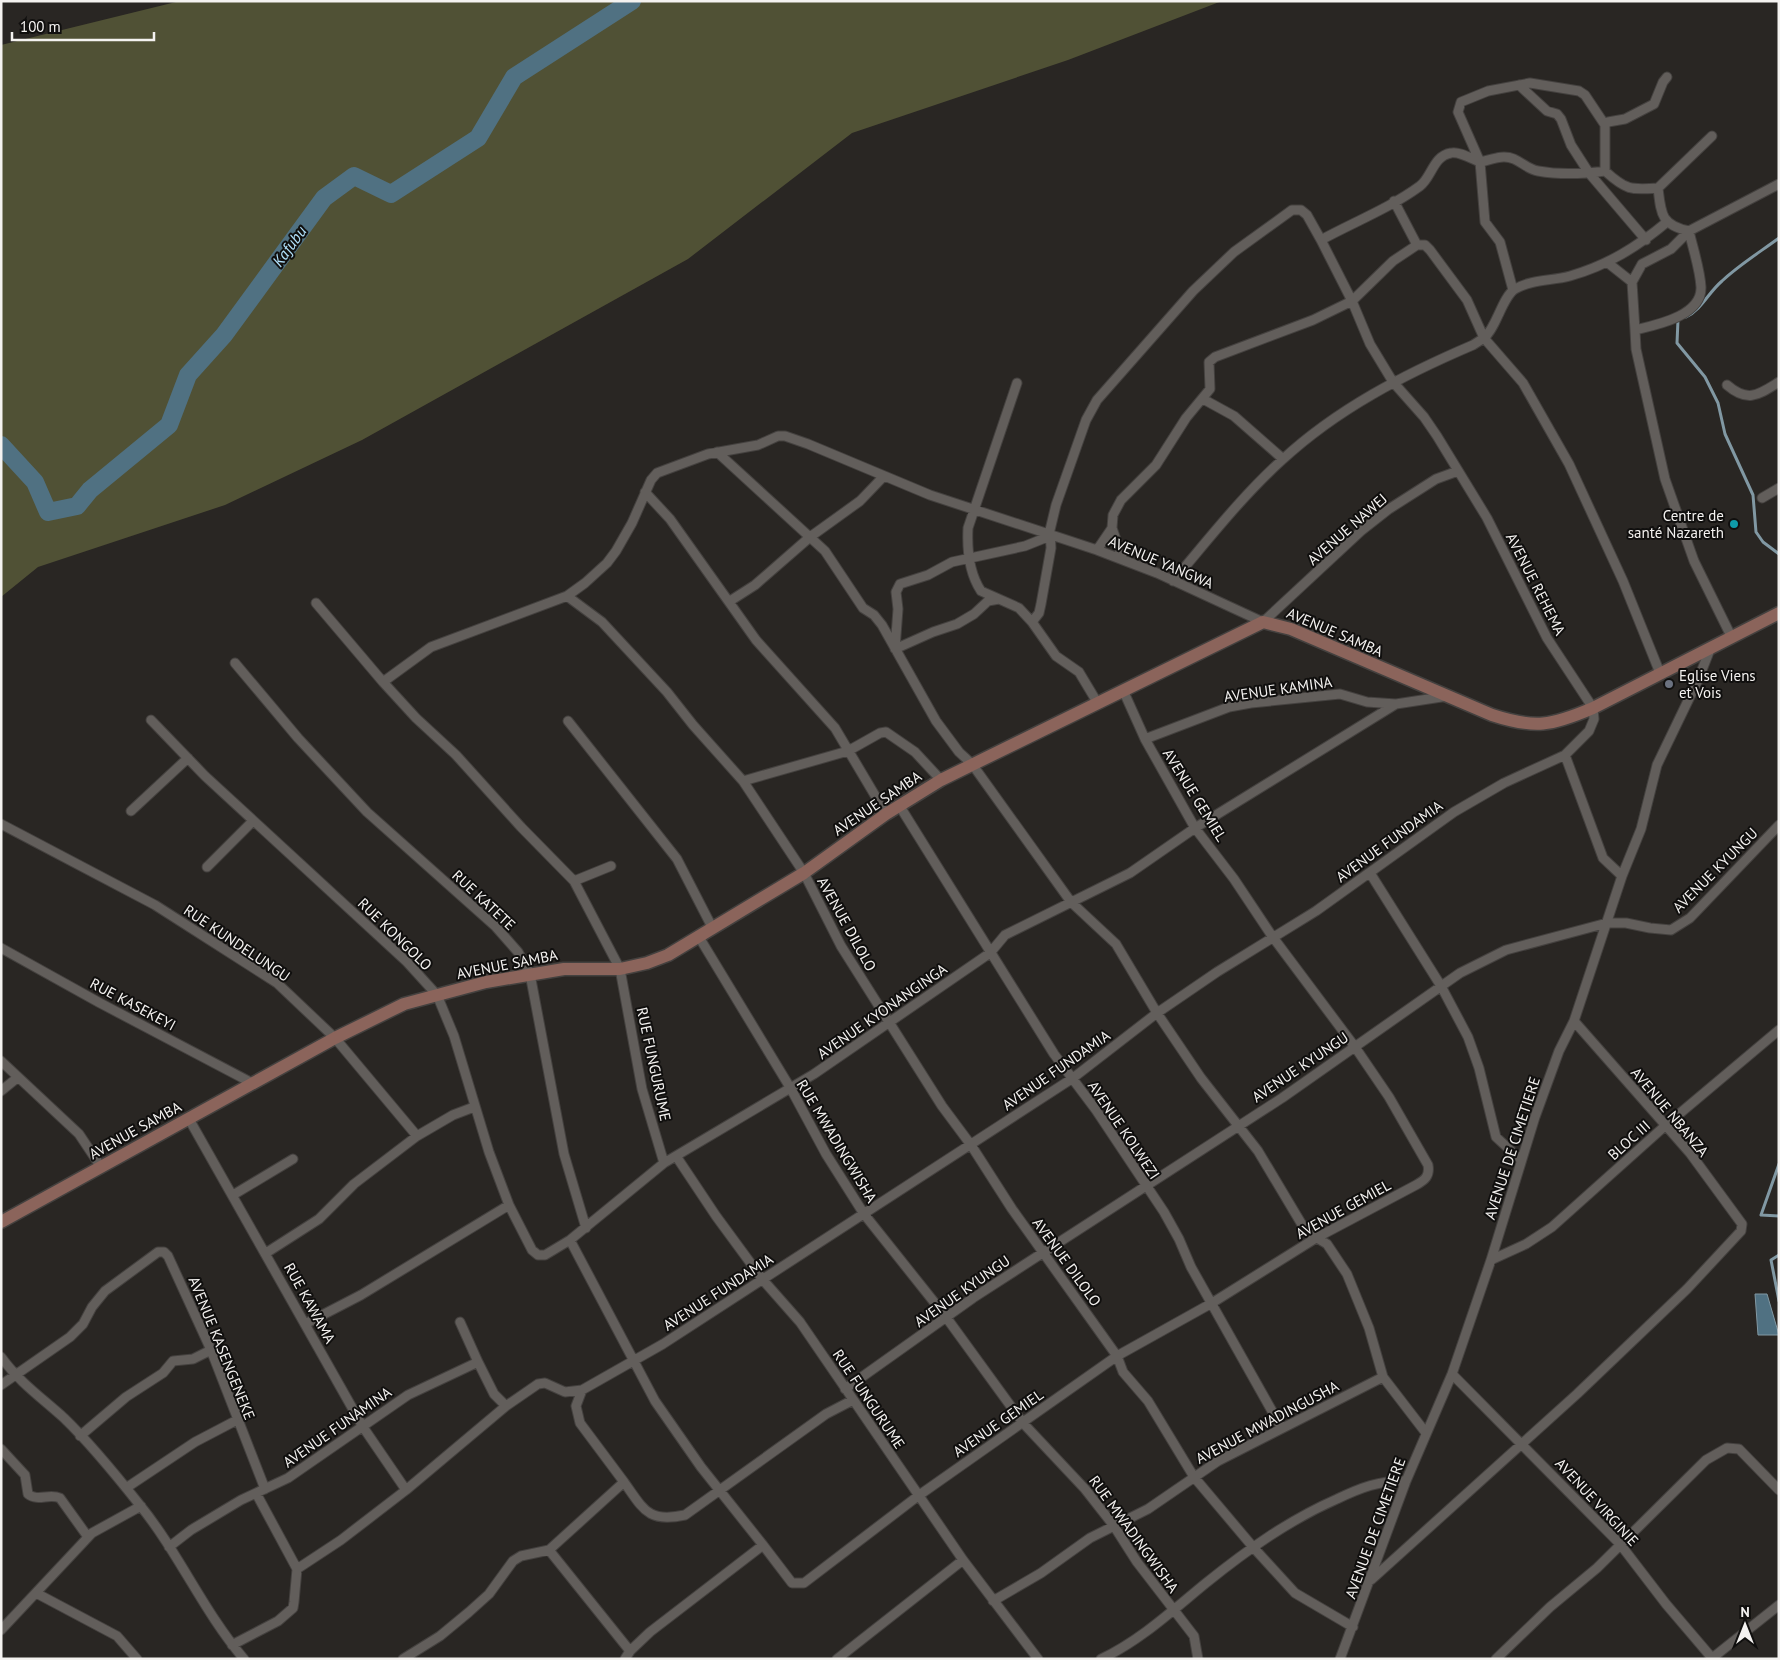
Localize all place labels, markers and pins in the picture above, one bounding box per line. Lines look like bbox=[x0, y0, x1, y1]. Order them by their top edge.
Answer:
place label: Centre de santé Nazareth bbox=[1628, 506, 1724, 542]
marker: Centre de santé Nazareth bbox=[1728, 518, 1740, 530]
place label: Eglise Viens et Vois bbox=[1679, 666, 1756, 702]
marker: Eglise Viens et Vois bbox=[1663, 678, 1675, 690]

